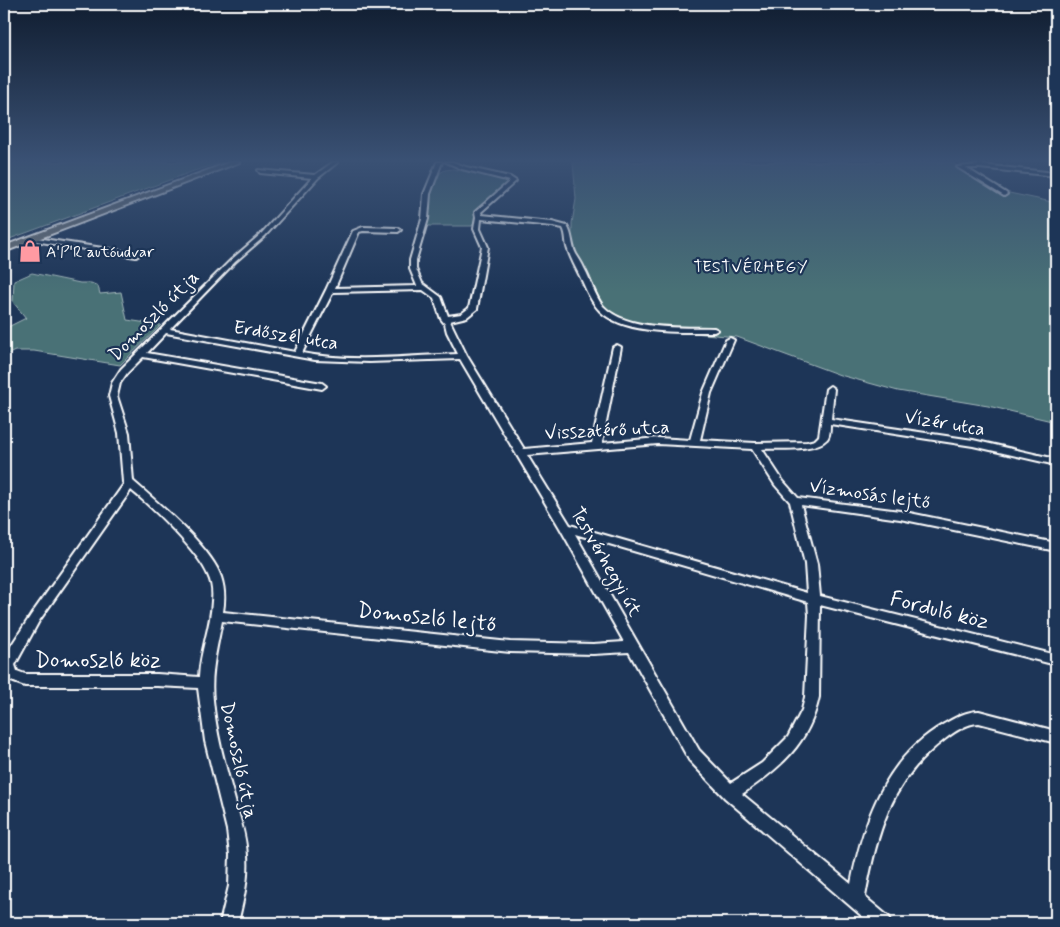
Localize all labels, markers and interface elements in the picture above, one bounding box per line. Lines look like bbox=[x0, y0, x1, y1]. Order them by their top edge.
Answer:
shop icon: A'P'R autóudvar bbox=[17, 238, 43, 264]
place label: A'P'R autóudvar bbox=[46, 242, 155, 263]
district label: TESTVÉRHEGY bbox=[693, 257, 809, 278]
street label: Domoszló útja bbox=[103, 265, 206, 368]
street label: Erdőszél utca bbox=[232, 315, 340, 356]
street label: Vízér utca bbox=[903, 405, 987, 442]
street label: Visszatérő utca bbox=[544, 415, 670, 446]
street label: Vízmosás lejtő bbox=[808, 474, 932, 516]
street label: Testvérhegyi út bbox=[562, 502, 647, 622]
street label: Forduló köz bbox=[887, 585, 992, 637]
street label: Domoszló lejtő bbox=[356, 597, 498, 640]
street label: Domoszló köz bbox=[35, 647, 161, 675]
street label: Domoszló útja bbox=[213, 700, 263, 821]

